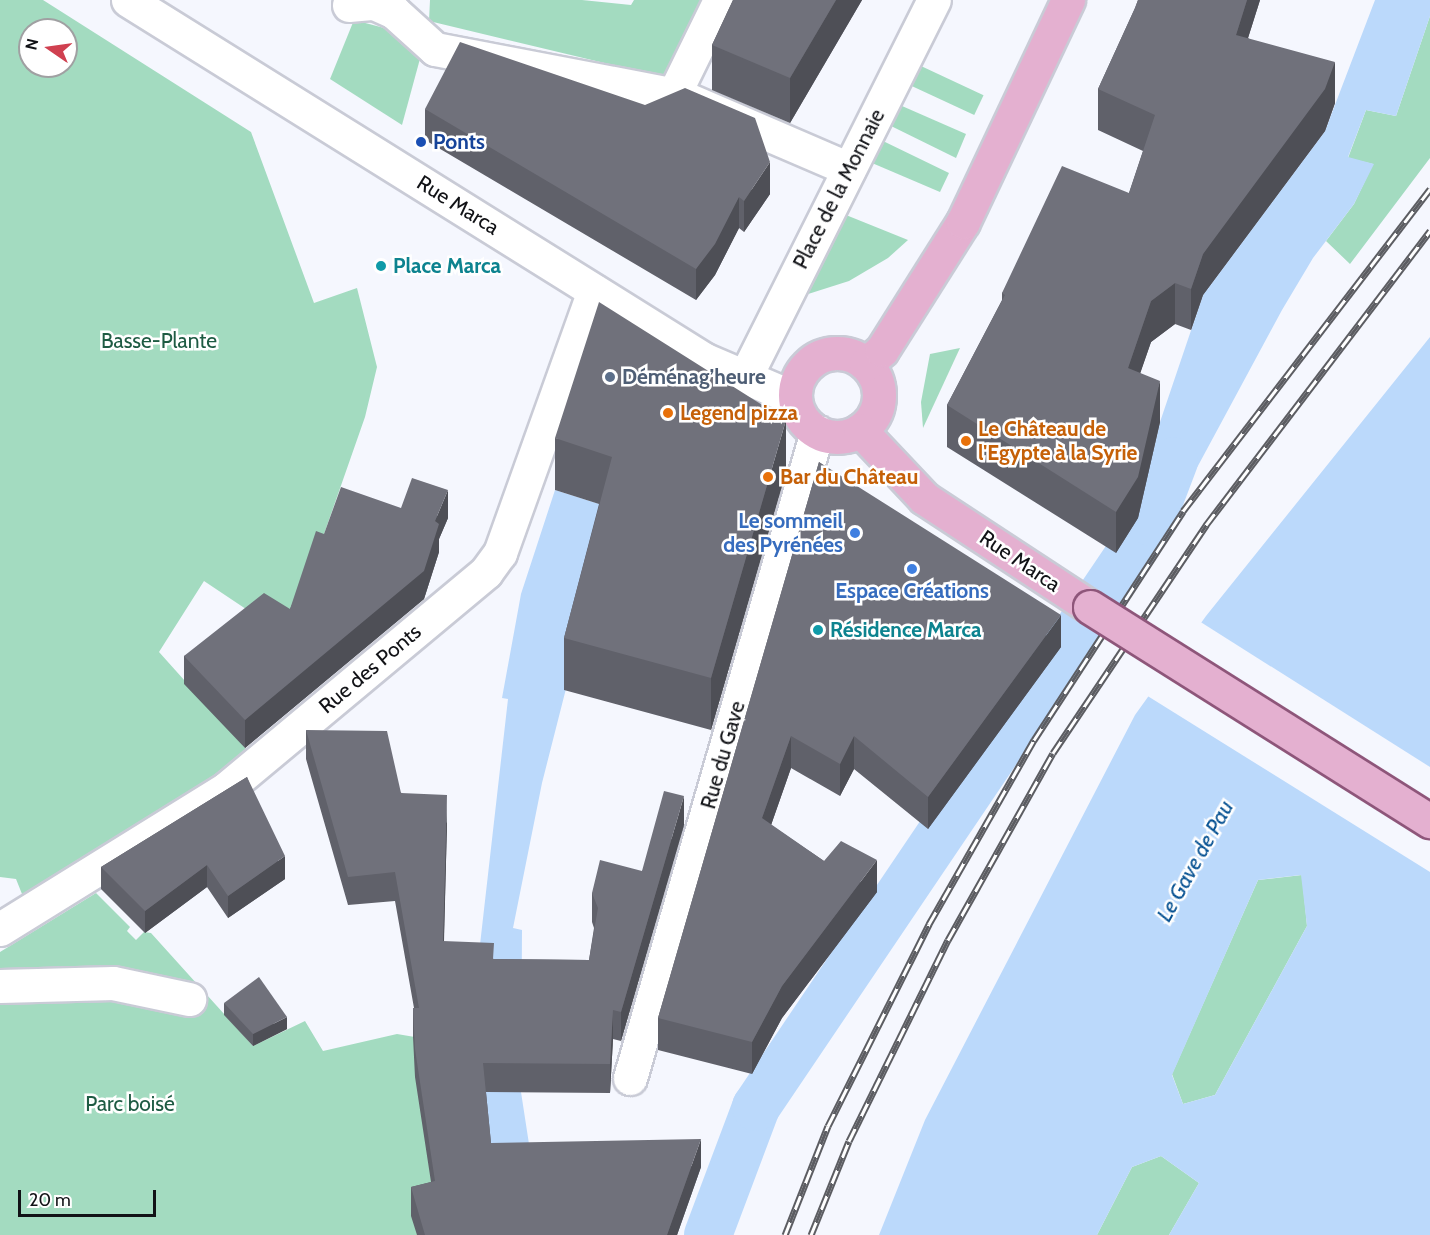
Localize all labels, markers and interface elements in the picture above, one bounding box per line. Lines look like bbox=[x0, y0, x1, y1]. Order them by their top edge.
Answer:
north arrow bbox=[18, 18, 78, 78]
text: N bbox=[21, 37, 42, 52]
street label: Place de la Monnaie bbox=[788, 105, 890, 273]
place label: Ponts bbox=[433, 129, 485, 155]
marker: Ponts bbox=[414, 135, 428, 149]
street label: Rue Marca bbox=[412, 170, 504, 240]
place label: Place Marca bbox=[393, 253, 501, 279]
marker: Place Marca bbox=[374, 259, 388, 273]
park label: Basse-Plante bbox=[101, 328, 217, 354]
place label: Déménag’heure bbox=[622, 364, 766, 390]
marker: Déménag’heure bbox=[603, 370, 617, 384]
place label: Legend pizza bbox=[680, 400, 798, 426]
marker: Legend pizza bbox=[661, 406, 675, 420]
place label: Le Château de l'Egypte à la Syrie bbox=[978, 416, 1137, 466]
marker: Le Château de l'Egypte à la Syrie bbox=[959, 434, 973, 448]
place label: Bar du Château bbox=[780, 464, 918, 490]
marker: Bar du Château bbox=[761, 470, 775, 484]
place label: Le sommeil des Pyrénées bbox=[723, 508, 843, 558]
street label: Rue Marca bbox=[975, 525, 1065, 597]
marker: Le sommeil des Pyrénées bbox=[848, 526, 862, 540]
marker: Espace Créations bbox=[905, 562, 919, 576]
place label: Espace Créations bbox=[835, 578, 989, 604]
place label: Résidence Marca bbox=[830, 617, 981, 643]
street label: Rue des Ponts bbox=[314, 619, 426, 719]
marker: Résidence Marca bbox=[811, 623, 825, 637]
street label: Rue du Gave bbox=[696, 698, 750, 812]
water label: Le Gave de Pau bbox=[1151, 796, 1239, 926]
park label: Parc boisé bbox=[85, 1091, 175, 1117]
scale bar bbox=[21, 1178, 159, 1216]
text: 20 m bbox=[29, 1189, 71, 1211]

